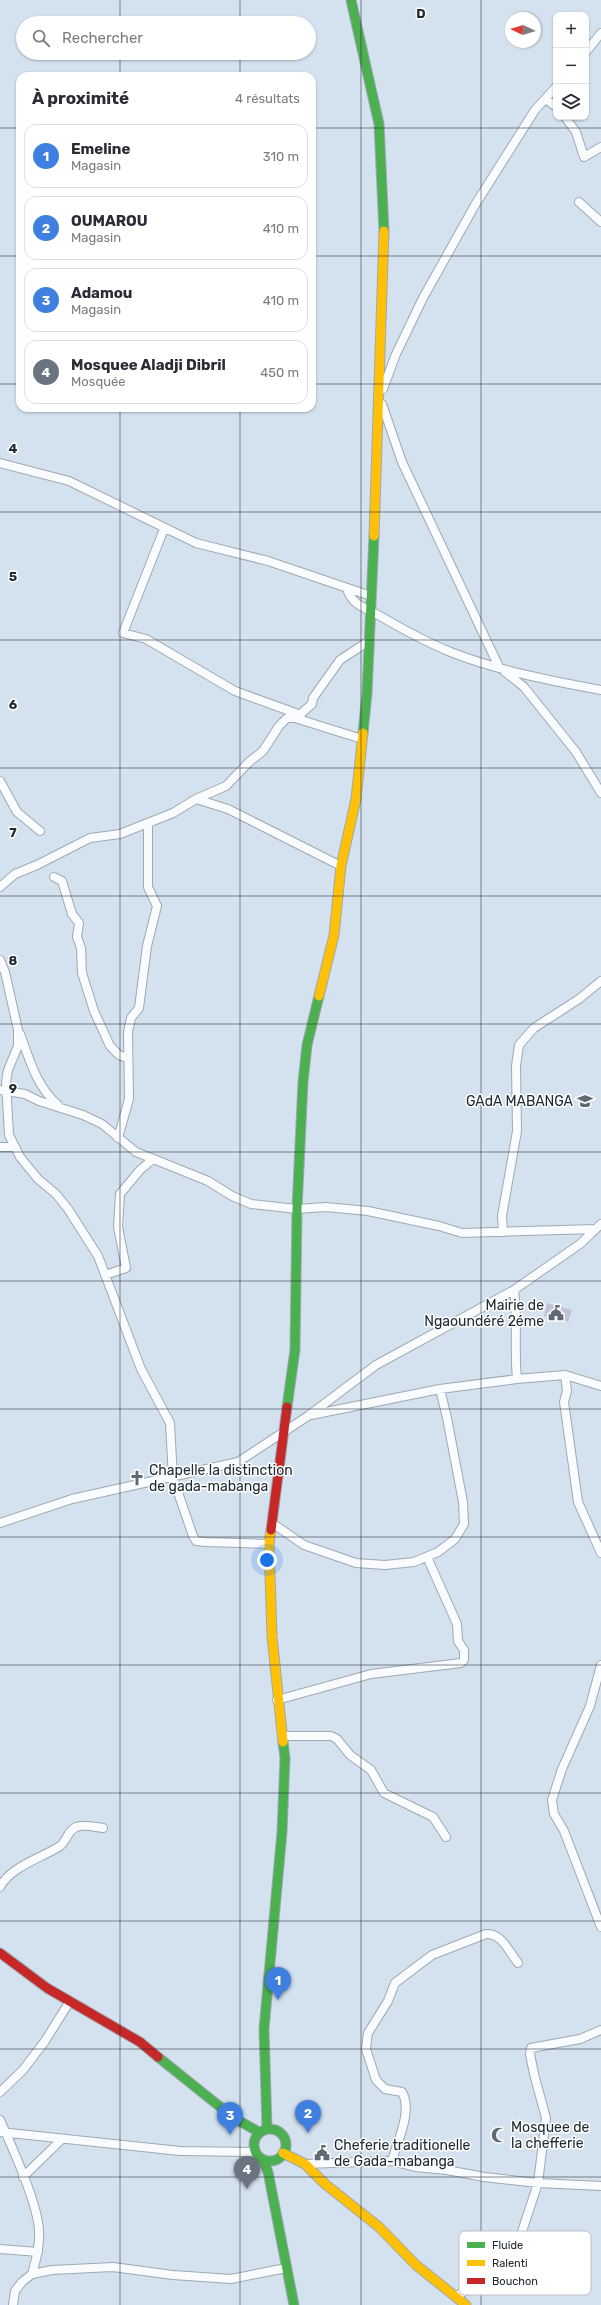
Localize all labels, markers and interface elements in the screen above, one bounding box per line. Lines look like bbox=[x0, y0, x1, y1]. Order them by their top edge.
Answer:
text: D bbox=[416, 6, 426, 21]
north arrow bbox=[505, 12, 541, 48]
map controls bbox=[553, 12, 589, 120]
button: + bbox=[553, 12, 589, 48]
search box bbox=[16, 16, 316, 60]
icon: search bbox=[30, 27, 52, 49]
text: Rechercher bbox=[62, 29, 143, 47]
button: − bbox=[553, 48, 589, 84]
button: layers bbox=[553, 84, 589, 120]
text: À proximité bbox=[32, 88, 129, 108]
text: 4 résultats bbox=[235, 91, 300, 106]
text: Emeline bbox=[71, 140, 130, 158]
text: 1 bbox=[43, 149, 49, 164]
text: 310 m bbox=[263, 149, 299, 164]
text: Magasin bbox=[71, 158, 121, 173]
text: OUMAROU bbox=[71, 212, 148, 230]
text: 2 bbox=[42, 221, 50, 236]
text: 410 m bbox=[263, 221, 299, 236]
text: Magasin bbox=[71, 230, 121, 245]
text: Adamou bbox=[71, 284, 133, 302]
text: 3 bbox=[42, 293, 50, 308]
text: 410 m bbox=[263, 293, 299, 308]
text: Magasin bbox=[71, 302, 121, 317]
text: Mosquee Aladji Dibril bbox=[71, 356, 226, 374]
text: 4 bbox=[42, 365, 50, 380]
text: 450 m bbox=[260, 365, 299, 380]
text: Mosquée bbox=[71, 374, 126, 389]
text: 4 bbox=[9, 441, 18, 456]
text: 5 bbox=[9, 569, 17, 584]
text: 6 bbox=[9, 697, 18, 712]
text: 7 bbox=[9, 825, 17, 840]
text: 8 bbox=[9, 953, 18, 968]
text: 9 bbox=[9, 1081, 17, 1096]
school or university icon: GAdA MABANGA bbox=[576, 1092, 594, 1110]
place label: GAdA MABANGA bbox=[466, 1093, 574, 1110]
place label: Mairie de Ngaoundéré 2éme bbox=[424, 1297, 544, 1330]
public building icon: Mairie de Ngaoundéré 2éme bbox=[547, 1304, 565, 1322]
place label: Chapelle la distinction de gada-mabanga bbox=[149, 1462, 293, 1495]
church icon: Chapelle la distinction de gada-mabanga bbox=[128, 1469, 146, 1487]
your location bbox=[257, 1550, 277, 1570]
pin: 1 bbox=[265, 1967, 291, 2000]
pin: 2 bbox=[295, 2100, 321, 2133]
pin: 3 bbox=[217, 2102, 243, 2135]
place label: Mosquee de la chefferie bbox=[511, 2119, 590, 2152]
mosque icon: Mosquee de la chefferie bbox=[490, 2126, 508, 2144]
place label: Cheferie traditionelle de Gada-mabanga bbox=[334, 2137, 471, 2170]
public building icon: Cheferie traditionelle de Gada-mabanga bbox=[313, 2144, 331, 2162]
pin: 4 bbox=[234, 2156, 260, 2189]
legend bbox=[459, 2231, 591, 2295]
text: Fluide bbox=[492, 2239, 523, 2252]
text: Ralenti bbox=[492, 2257, 528, 2270]
text: Bouchon bbox=[492, 2275, 538, 2288]

